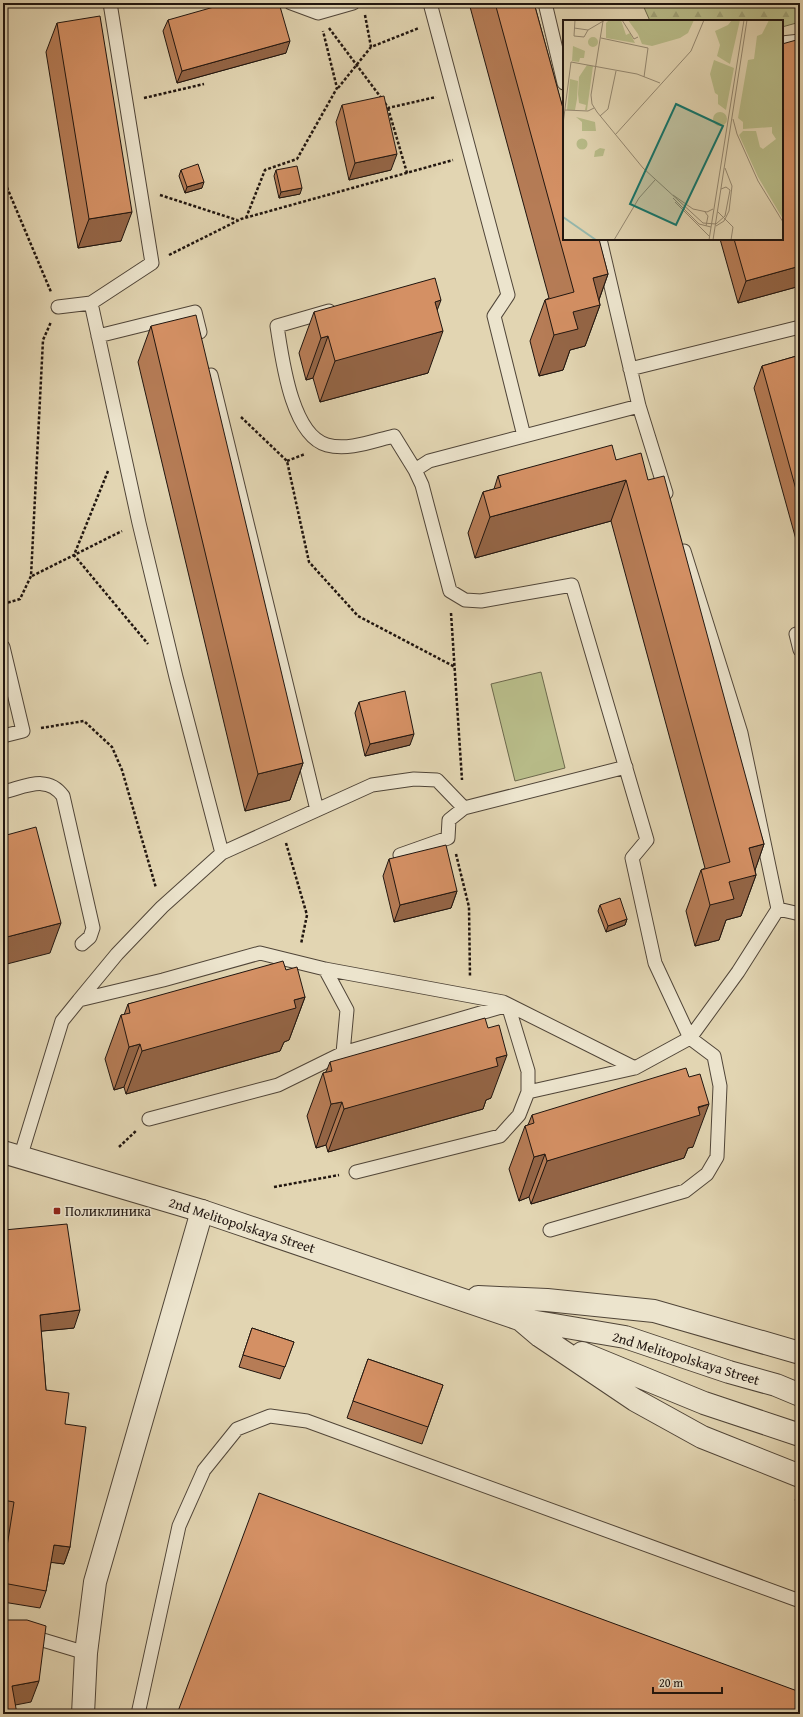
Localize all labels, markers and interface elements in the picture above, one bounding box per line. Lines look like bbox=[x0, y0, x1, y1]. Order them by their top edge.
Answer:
inset map bbox=[563, 20, 783, 240]
street label: 2nd Melitopolskaya Street bbox=[166, 1192, 318, 1258]
place label: Поликлиника bbox=[65, 1201, 151, 1221]
marker: Поликлиника bbox=[52, 1206, 62, 1216]
street label: 2nd Melitopolskaya Street bbox=[610, 1326, 762, 1390]
scale bar bbox=[653, 1669, 722, 1695]
text: 20 m bbox=[659, 1674, 683, 1691]

